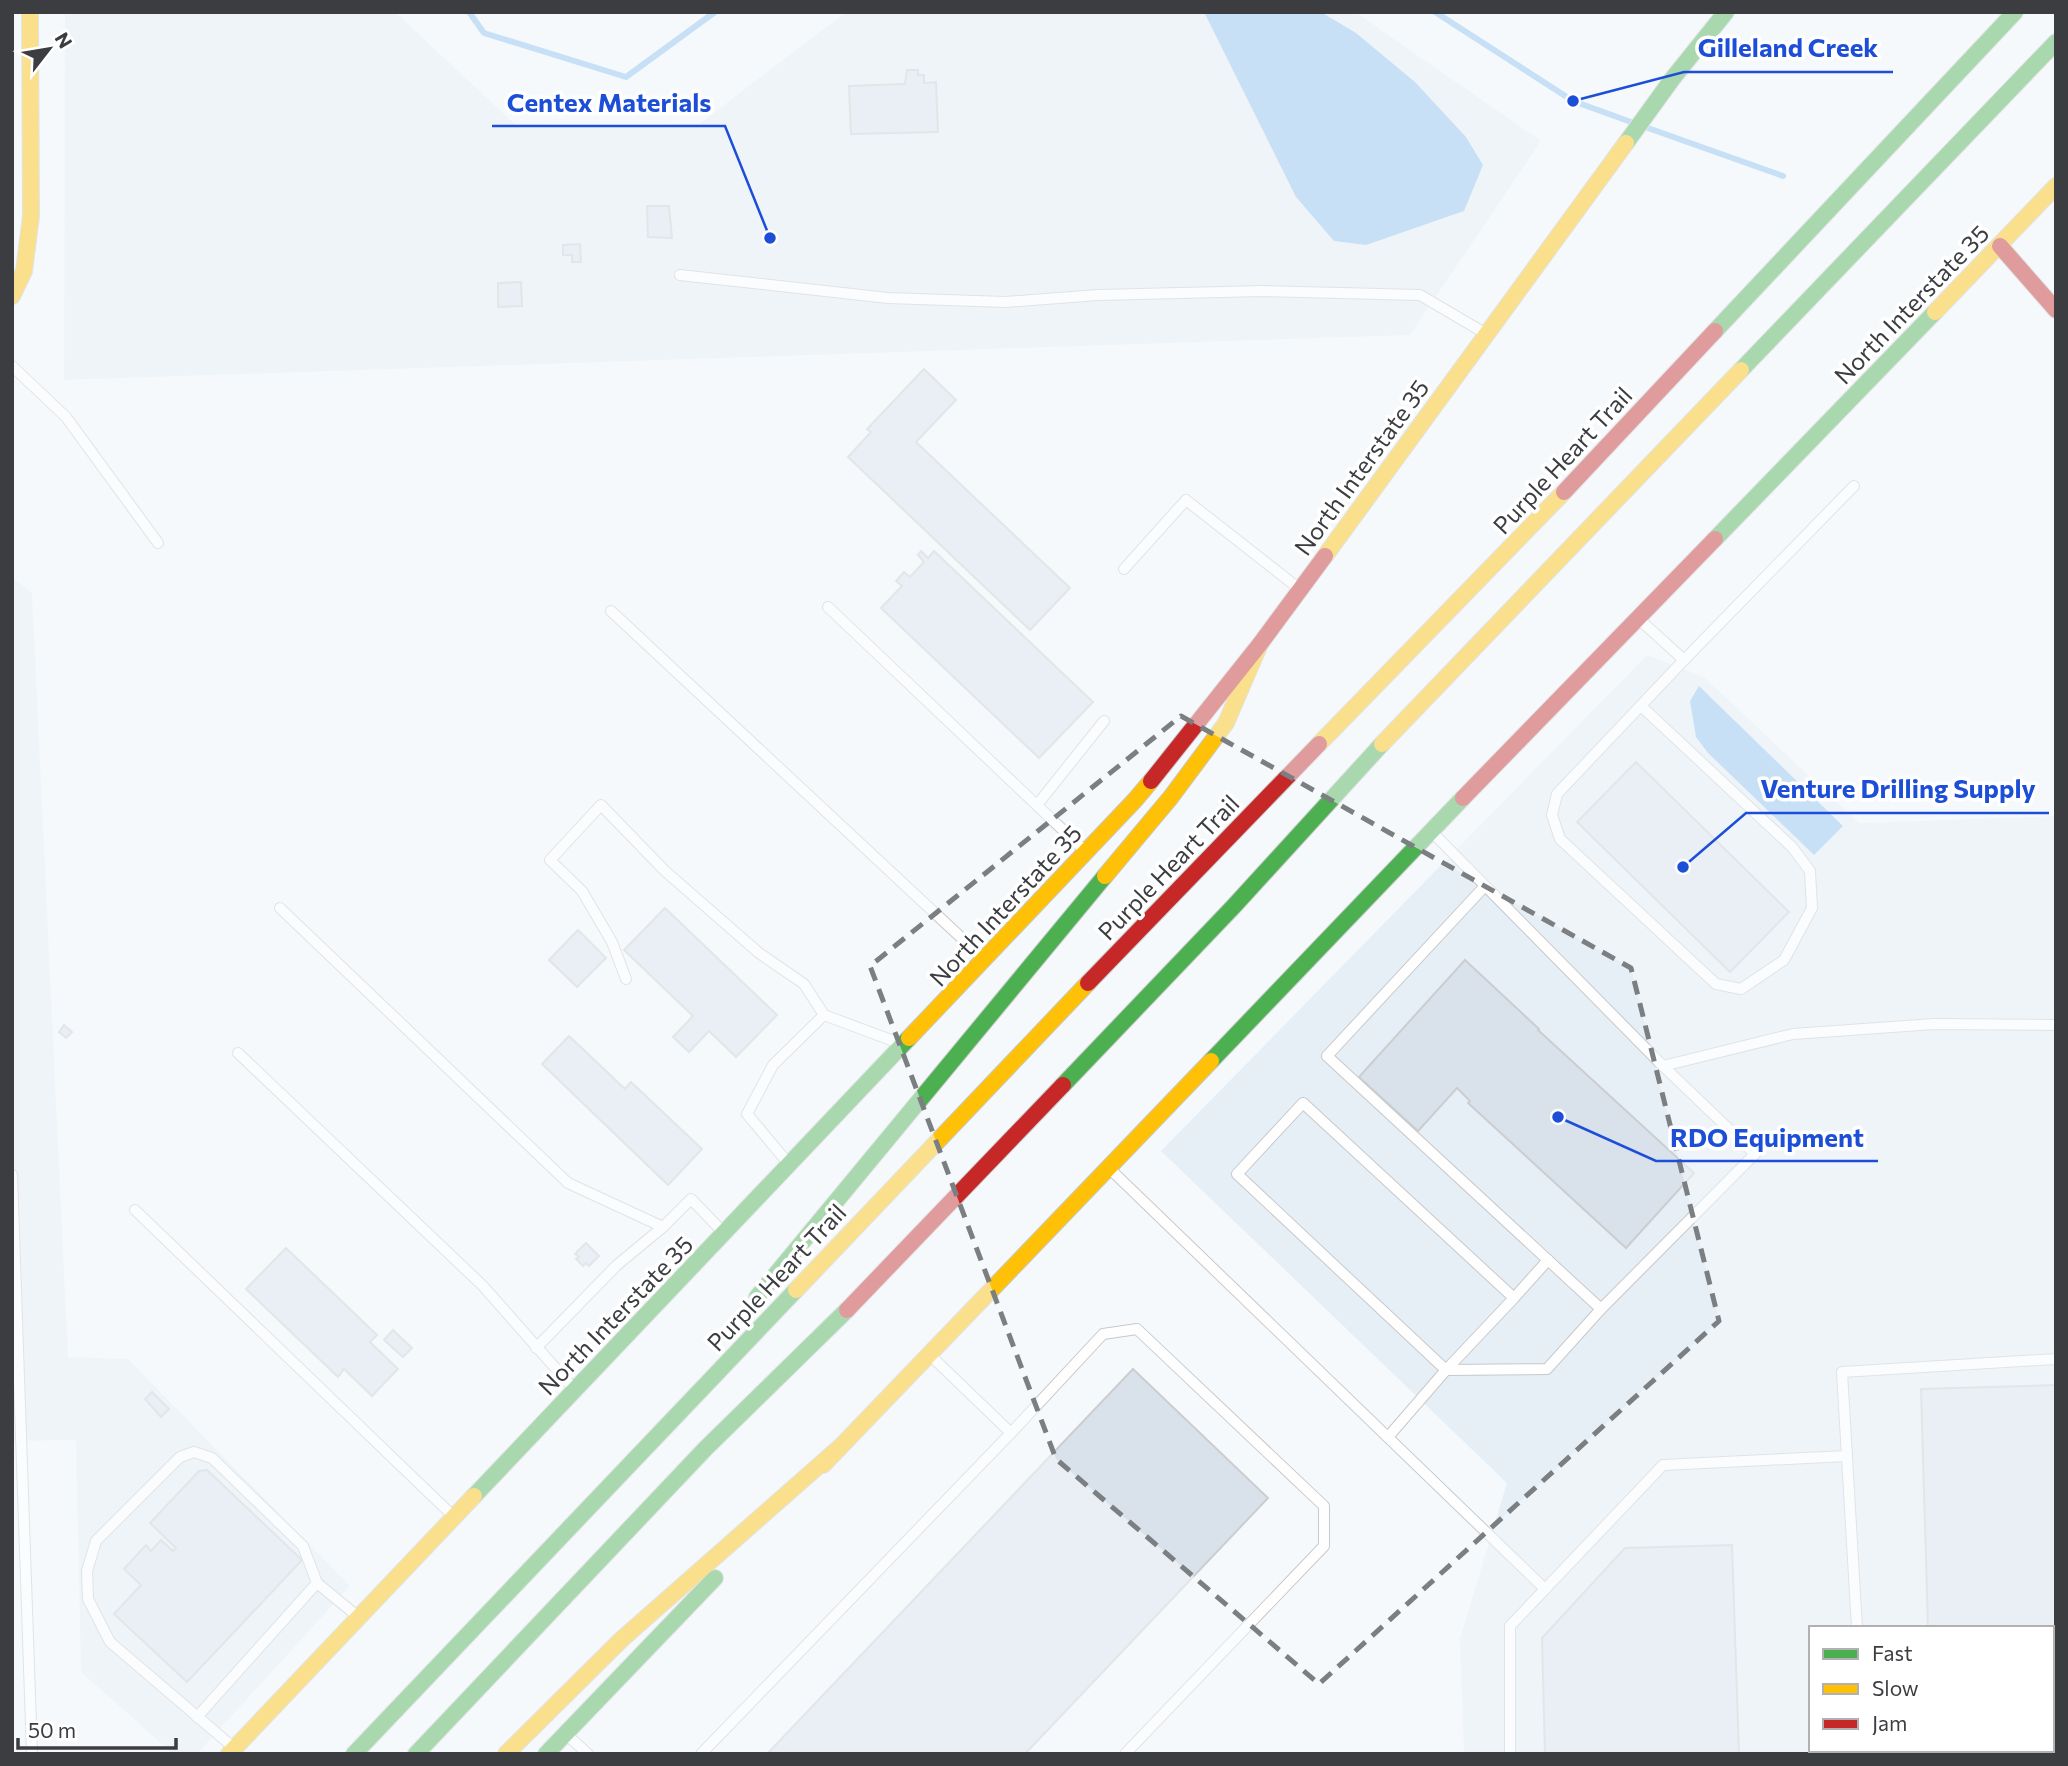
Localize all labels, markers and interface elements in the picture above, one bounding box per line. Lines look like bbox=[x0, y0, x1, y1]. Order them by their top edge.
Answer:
north arrow bbox=[14, 14, 84, 84]
callout: Gilleland Creek bbox=[1684, 25, 1893, 72]
text: N bbox=[50, 28, 78, 52]
text: Gilleland Creek bbox=[1698, 31, 1878, 62]
callout: Centex Materials bbox=[492, 79, 725, 126]
text: Centex Materials bbox=[507, 86, 711, 117]
street label: North Interstate 35 bbox=[1828, 218, 1994, 390]
street label: North Interstate 35 bbox=[1288, 374, 1434, 560]
street label: Purple Heart Trail bbox=[1486, 380, 1638, 540]
callout: Venture Drilling Supply bbox=[1746, 766, 2049, 813]
text: Venture Drilling Supply bbox=[1760, 772, 2036, 803]
street label: Purple Heart Trail bbox=[1091, 788, 1245, 946]
street label: North Interstate 35 bbox=[923, 818, 1087, 992]
callout: RDO Equipment bbox=[1656, 1114, 1878, 1161]
text: RDO Equipment bbox=[1670, 1121, 1864, 1152]
street label: Purple Heart Trail bbox=[700, 1197, 852, 1357]
street label: North Interstate 35 bbox=[532, 1229, 698, 1401]
legend bbox=[1809, 1626, 2054, 1752]
text: Fast bbox=[1872, 1640, 1913, 1665]
text: Slow bbox=[1872, 1675, 1919, 1700]
scale bar bbox=[18, 1706, 175, 1750]
text: Jam bbox=[1872, 1710, 1907, 1735]
text: 50 m bbox=[28, 1717, 76, 1742]

